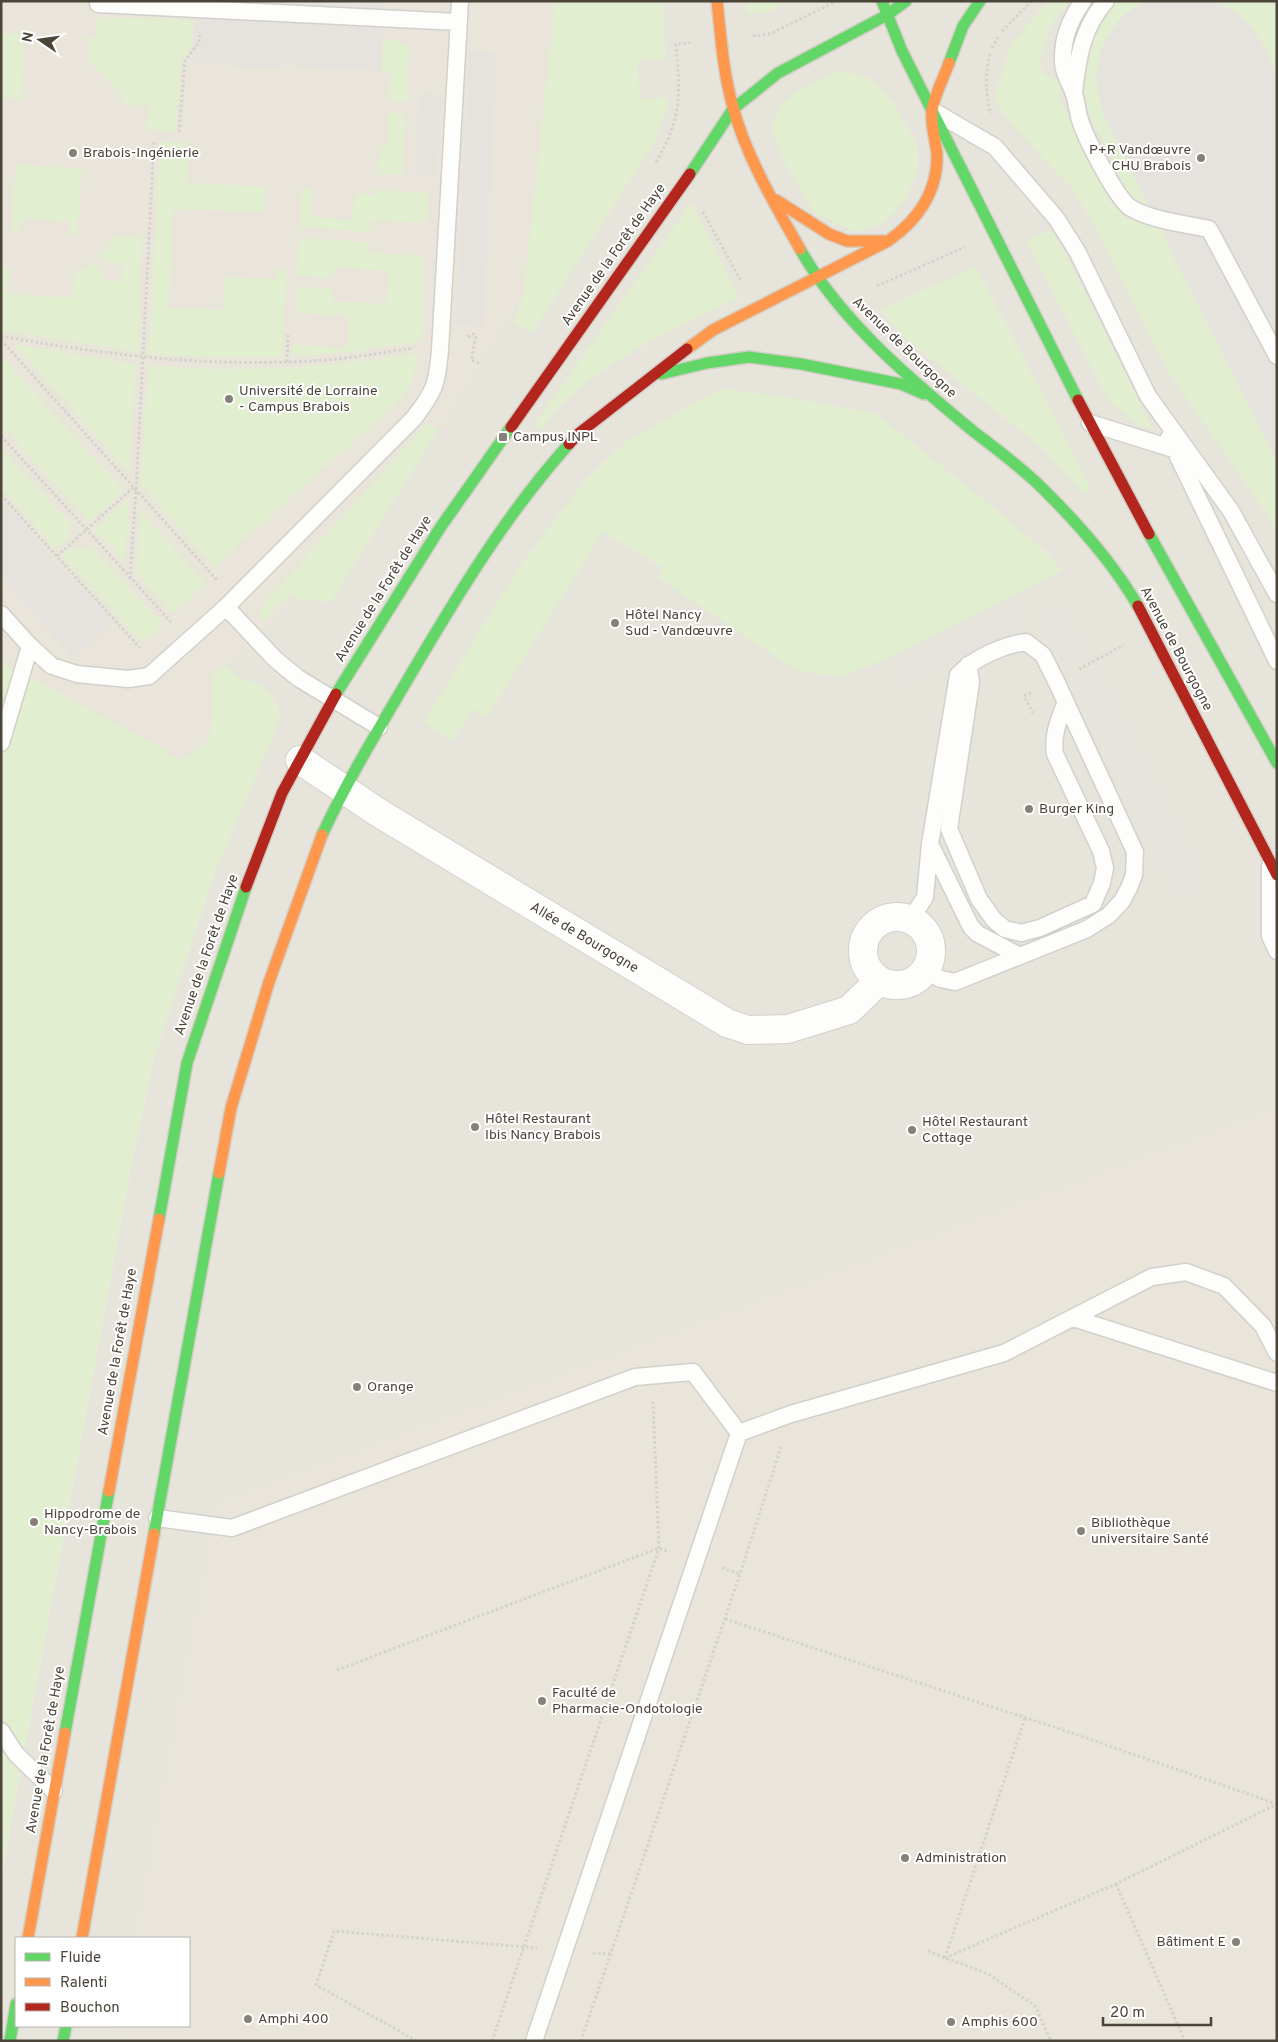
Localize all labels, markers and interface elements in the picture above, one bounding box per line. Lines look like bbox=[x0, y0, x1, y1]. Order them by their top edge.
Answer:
north arrow bbox=[15, 15, 65, 65]
text: N bbox=[19, 31, 38, 44]
place label: P+R Vandœuvre CHU Brabois bbox=[1089, 142, 1191, 175]
place label: Brabois-Ingénierie bbox=[83, 145, 199, 162]
marker: Brabois-Ingénierie bbox=[67, 147, 79, 159]
marker: P+R Vandœuvre CHU Brabois bbox=[1195, 152, 1207, 164]
street label: Avenue de la Forêt de Haye bbox=[558, 181, 670, 329]
street label: Avenue de Bourgogne bbox=[848, 294, 960, 402]
place label: Université de Lorraine - Campus Brabois bbox=[239, 383, 378, 416]
marker: Université de Lorraine - Campus Brabois bbox=[223, 393, 235, 405]
place label: Campus INPL bbox=[513, 429, 598, 446]
marker: Campus INPL bbox=[497, 431, 509, 443]
street label: Avenue de la Forêt de Haye bbox=[332, 513, 436, 665]
street label: Avenue de Bourgogne bbox=[1136, 584, 1216, 714]
place label: Hôtel Nancy Sud - Vandœuvre bbox=[625, 607, 733, 640]
marker: Hôtel Nancy Sud - Vandœuvre bbox=[609, 617, 621, 629]
place label: Burger King bbox=[1039, 801, 1114, 818]
marker: Burger King bbox=[1023, 803, 1035, 815]
street label: Avenue de la Forêt de Haye bbox=[171, 872, 243, 1038]
street label: Allée de Bourgogne bbox=[527, 899, 641, 977]
place label: Hôtel Restaurant Ibis Nancy Brabois bbox=[485, 1111, 601, 1144]
place label: Hôtel Restaurant Cottage bbox=[922, 1114, 1028, 1147]
marker: Hôtel Restaurant Ibis Nancy Brabois bbox=[469, 1121, 481, 1133]
marker: Hôtel Restaurant Cottage bbox=[906, 1124, 918, 1136]
street label: Avenue de la Forêt de Haye bbox=[95, 1267, 141, 1437]
place label: Orange bbox=[367, 1379, 413, 1396]
marker: Orange bbox=[351, 1381, 363, 1393]
place label: Hippodrome de Nancy-Brabois bbox=[44, 1506, 140, 1539]
place label: Bibliothèque universitaire Santé bbox=[1091, 1515, 1209, 1548]
marker: Hippodrome de Nancy-Brabois bbox=[28, 1516, 40, 1528]
marker: Bibliothèque universitaire Santé bbox=[1075, 1525, 1087, 1537]
street label: Avenue de la Forêt de Haye bbox=[23, 1665, 69, 1835]
place label: Faculté de Pharmacie-Ondotologie bbox=[552, 1685, 703, 1718]
marker: Faculté de Pharmacie-Ondotologie bbox=[536, 1695, 548, 1707]
place label: Administration bbox=[915, 1850, 1007, 1867]
marker: Administration bbox=[899, 1852, 911, 1864]
place label: Bâtiment E bbox=[1157, 1934, 1226, 1951]
marker: Bâtiment E bbox=[1230, 1936, 1242, 1948]
legend bbox=[15, 1937, 190, 2027]
text: Fluide bbox=[60, 1949, 101, 1968]
text: Ralenti bbox=[60, 1974, 107, 1993]
scale bar bbox=[1103, 1994, 1210, 2026]
text: Bouchon bbox=[60, 1999, 120, 2018]
text: 20 m bbox=[1110, 2004, 1145, 2023]
place label: Amphi 400 bbox=[258, 2011, 329, 2028]
marker: Amphi 400 bbox=[242, 2013, 254, 2025]
place label: Amphis 600 bbox=[961, 2014, 1038, 2031]
marker: Amphis 600 bbox=[945, 2016, 957, 2028]

